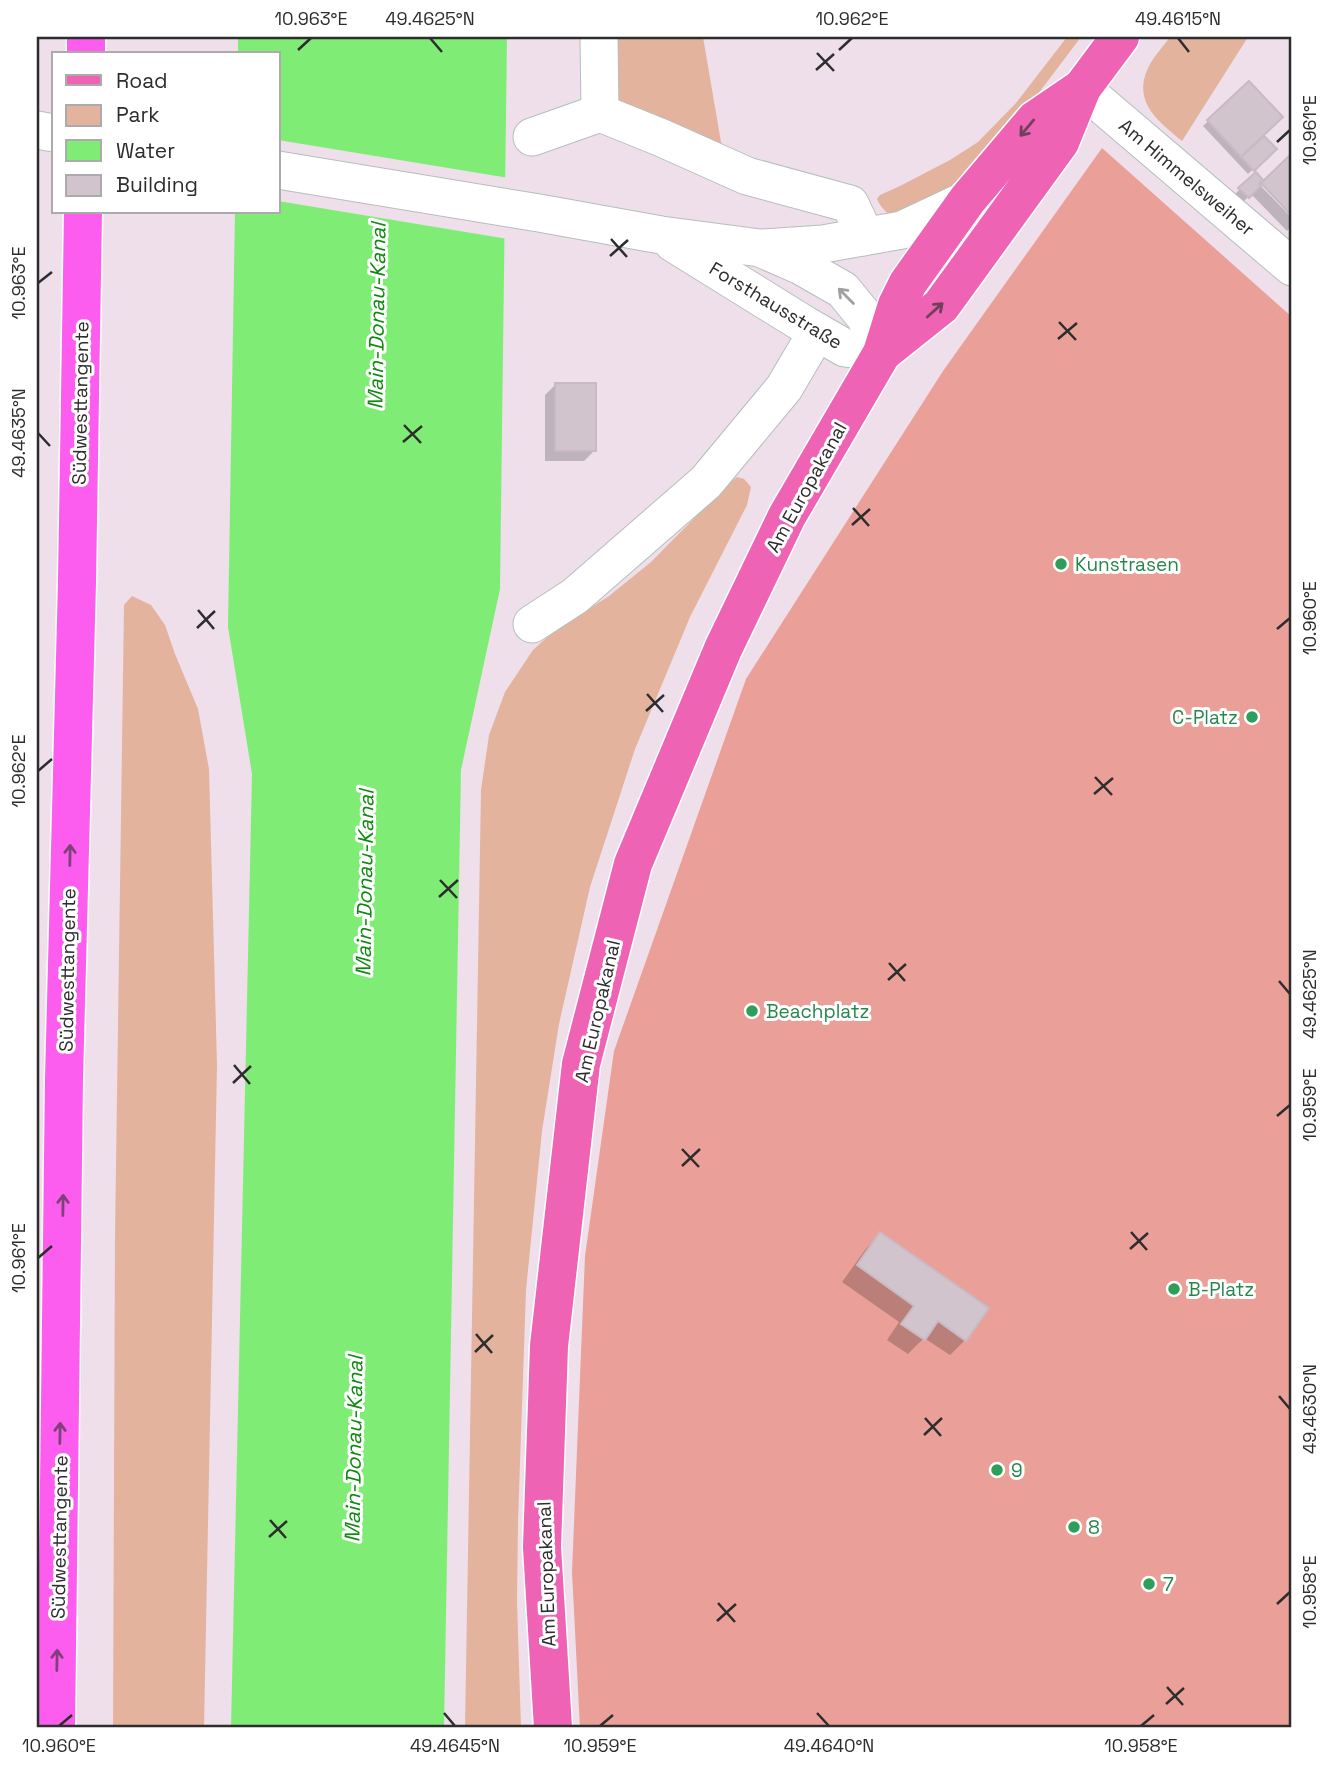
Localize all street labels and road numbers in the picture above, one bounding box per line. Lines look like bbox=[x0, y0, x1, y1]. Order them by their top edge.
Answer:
street label: Am Himmelsweiher bbox=[1114, 113, 1260, 242]
street label: Forsthausstraße bbox=[705, 256, 847, 355]
street label: Südwesttangente bbox=[67, 321, 94, 485]
street label: Am Europakanal bbox=[760, 418, 853, 557]
street label: Südwesttangente bbox=[54, 888, 81, 1052]
street label: Am Europakanal bbox=[569, 937, 626, 1085]
street label: Südwesttangente bbox=[46, 1455, 73, 1619]
street label: Am Europakanal bbox=[531, 1501, 562, 1647]

